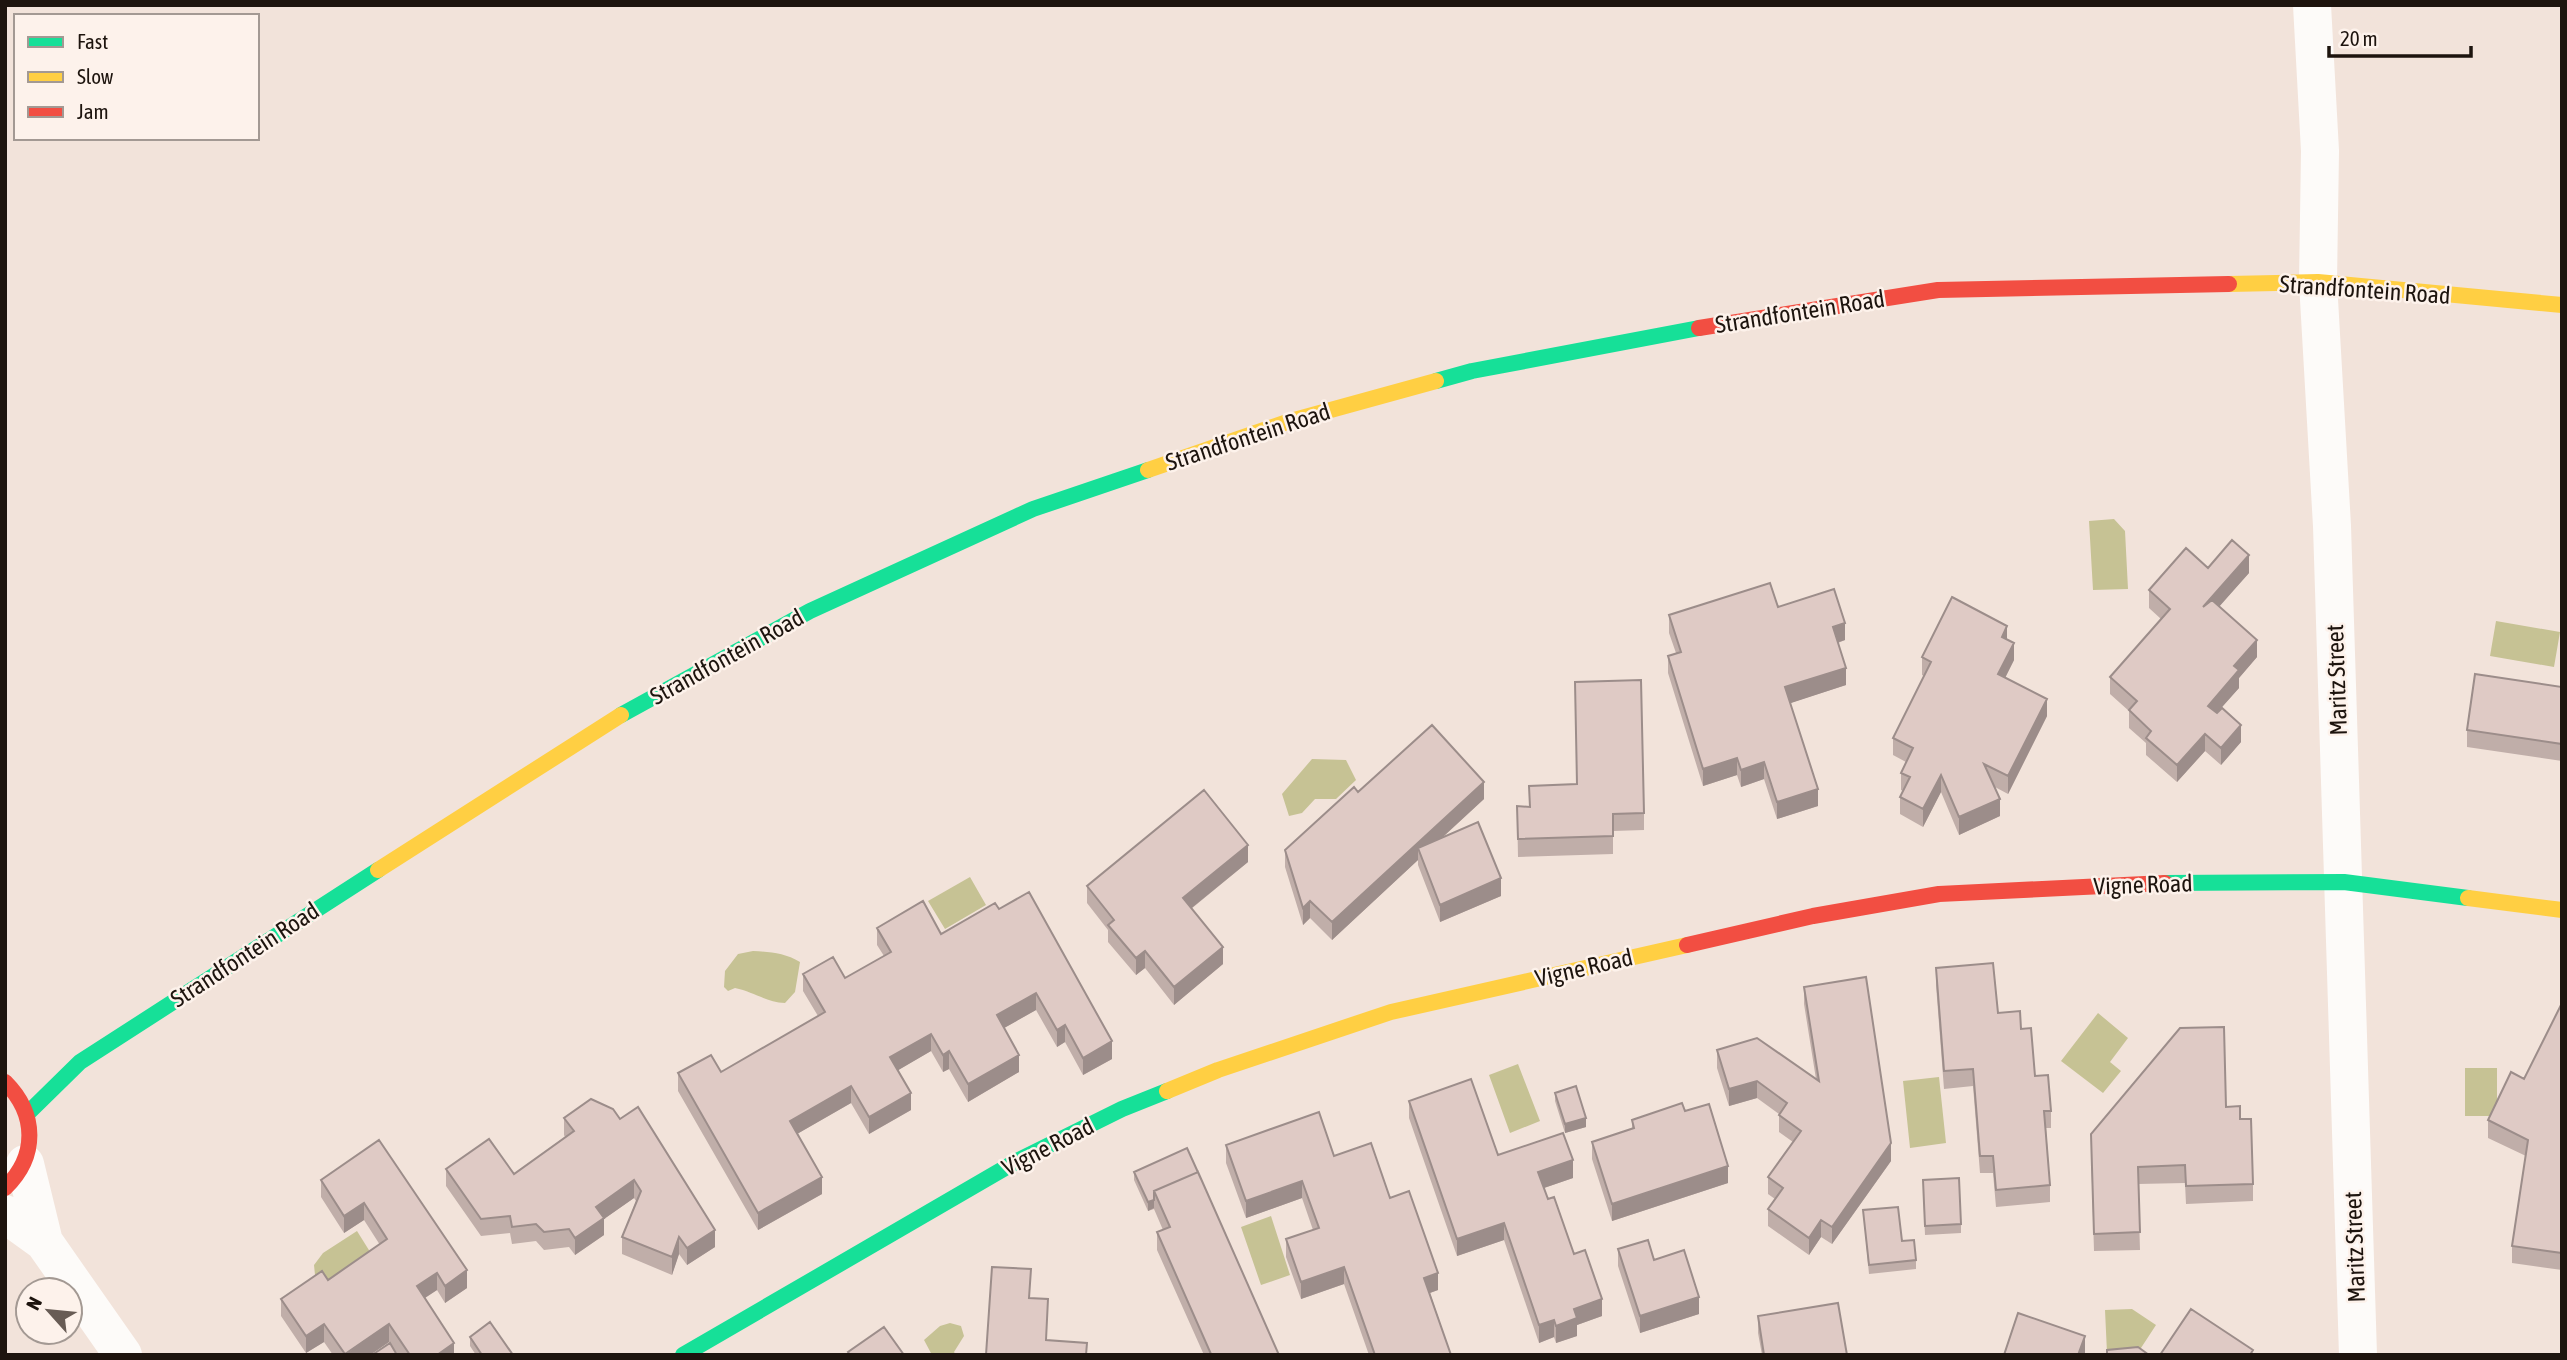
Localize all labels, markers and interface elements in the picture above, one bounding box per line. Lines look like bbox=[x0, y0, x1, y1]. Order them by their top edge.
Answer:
legend bbox=[14, 14, 259, 140]
scale bar bbox=[2329, 14, 2471, 58]
text: 20 m bbox=[2340, 26, 2378, 50]
text: Fast bbox=[77, 29, 108, 53]
text: Slow bbox=[77, 64, 114, 88]
text: Jam bbox=[77, 99, 109, 123]
street label: Strandfontein Road bbox=[2279, 270, 2451, 309]
street label: Strandfontein Road bbox=[1713, 285, 1887, 338]
street label: Strandfontein Road bbox=[1162, 397, 1333, 476]
street label: Strandfontein Road bbox=[645, 603, 808, 710]
street label: Maritz Street bbox=[2321, 624, 2352, 736]
street label: Vigne Road bbox=[2093, 869, 2193, 900]
street label: Strandfontein Road bbox=[166, 897, 324, 1013]
street label: Vigne Road bbox=[1532, 943, 1635, 992]
street label: Vigne Road bbox=[997, 1112, 1098, 1181]
street label: Maritz Street bbox=[2339, 1191, 2370, 1303]
north arrow bbox=[14, 1276, 84, 1346]
text: N bbox=[22, 1293, 46, 1313]

